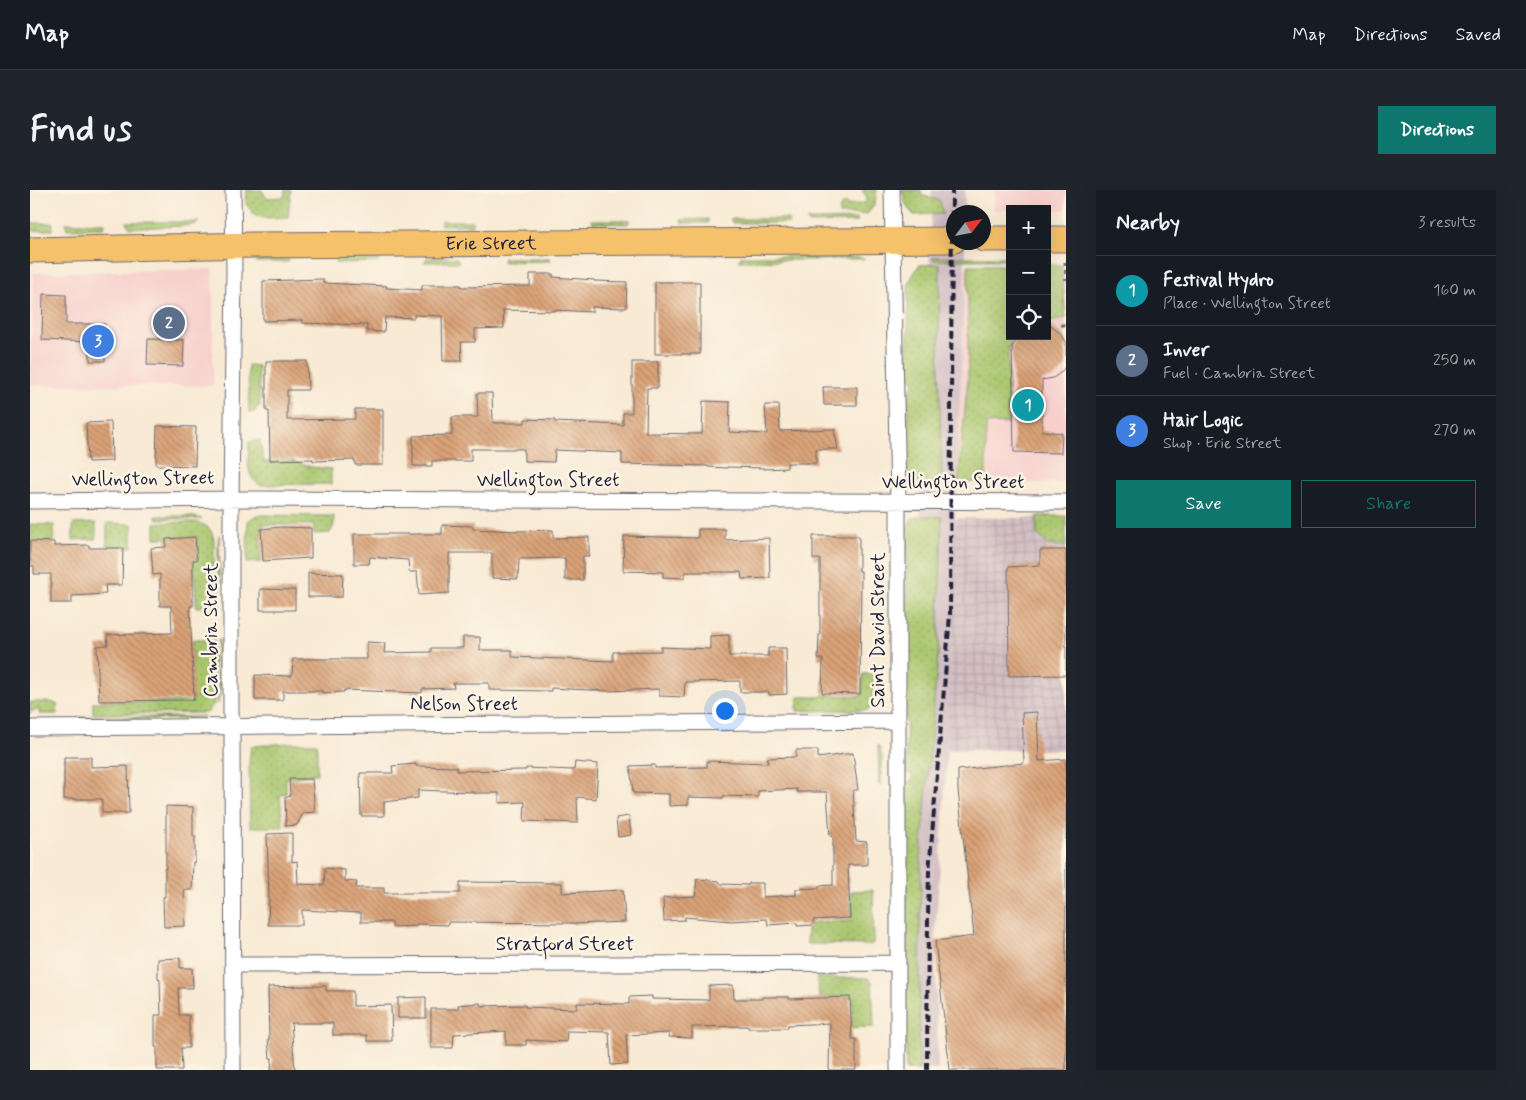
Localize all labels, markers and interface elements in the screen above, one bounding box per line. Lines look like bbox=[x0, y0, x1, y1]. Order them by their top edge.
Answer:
text: Map bbox=[25, 19, 69, 50]
text: Map bbox=[1293, 23, 1326, 47]
text: Directions bbox=[1354, 23, 1428, 47]
text: Saved bbox=[1456, 23, 1501, 47]
button: Directions bbox=[1378, 106, 1496, 154]
text: Find us bbox=[30, 107, 132, 153]
north arrow bbox=[946, 205, 991, 250]
map controls bbox=[1006, 205, 1051, 340]
button: + bbox=[1006, 205, 1051, 250]
text: Nearby bbox=[1116, 209, 1180, 237]
text: 3 results bbox=[1418, 212, 1476, 233]
street label: Erie Street bbox=[445, 230, 537, 256]
button: − bbox=[1006, 250, 1051, 295]
text: Festival Hydro bbox=[1163, 268, 1274, 293]
text: 1 bbox=[1128, 280, 1136, 301]
text: 160 m bbox=[1433, 280, 1476, 301]
text: Place · Wellington Street bbox=[1163, 293, 1331, 314]
button: locate bbox=[1006, 295, 1051, 340]
pin: 2 bbox=[153, 304, 185, 342]
pin: 3 bbox=[82, 322, 114, 360]
text: Inver bbox=[1163, 338, 1209, 363]
text: 2 bbox=[1128, 350, 1136, 371]
text: 250 m bbox=[1433, 350, 1476, 371]
text: Fuel · Cambria Street bbox=[1163, 363, 1315, 384]
pin: 1 bbox=[1012, 386, 1044, 424]
text: Hair Logic bbox=[1163, 408, 1243, 433]
text: 3 bbox=[1128, 420, 1136, 441]
text: 270 m bbox=[1433, 420, 1476, 441]
text: Shop · Erie Street bbox=[1163, 433, 1282, 454]
street label: Wellington Street bbox=[71, 465, 215, 496]
street label: Wellington Street bbox=[477, 468, 619, 496]
street label: Wellington Street bbox=[882, 470, 1024, 498]
button: Save bbox=[1116, 480, 1291, 528]
button: Share bbox=[1301, 480, 1476, 528]
street label: Saint David Street bbox=[866, 552, 891, 708]
street label: Cambria Street bbox=[199, 563, 224, 697]
street label: Nelson Street bbox=[410, 692, 518, 717]
your location bbox=[712, 698, 738, 724]
street label: Stratford Street bbox=[496, 932, 634, 960]

